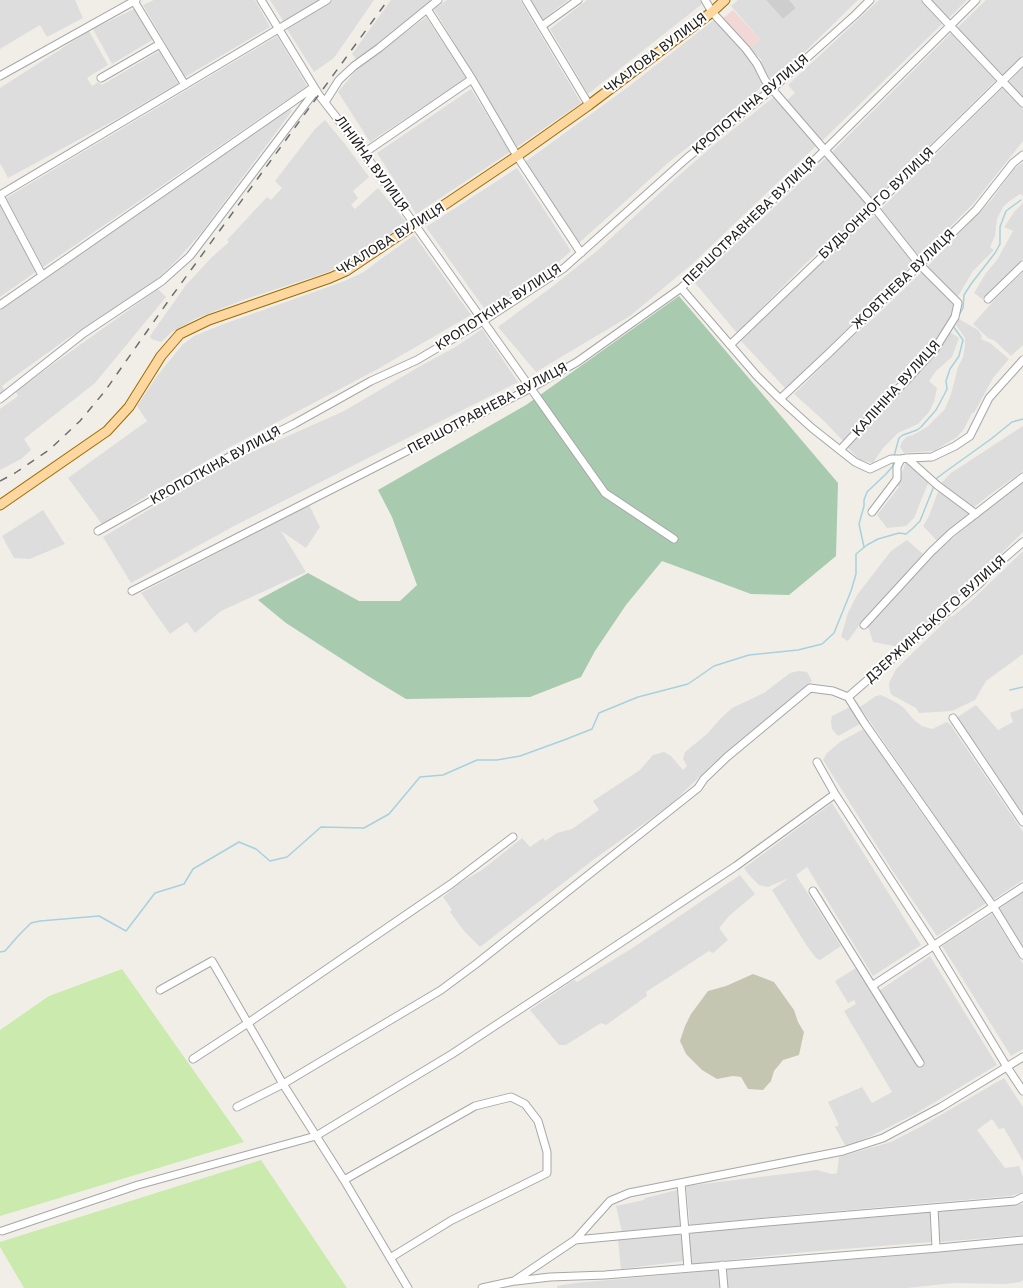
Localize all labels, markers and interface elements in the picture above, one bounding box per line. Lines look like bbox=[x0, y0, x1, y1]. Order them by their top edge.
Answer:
street label: ЧКАЛОВА ВУЛИЦЯ bbox=[602, 10, 710, 98]
street label: КРОПОТКІНА ВУЛИЦЯ bbox=[690, 52, 812, 158]
street label: ЛІНІЙНА ВУЛИЦЯ bbox=[331, 113, 411, 215]
street label: БУДЬОННОГО ВУЛИЦЯ bbox=[816, 145, 938, 263]
street label: ПЕРШОТРАВНЕВА ВУЛИЦЯ bbox=[680, 154, 820, 290]
street label: ЧКАЛОВА ВУЛИЦЯ bbox=[334, 200, 448, 280]
street label: ЖОВТНЕВА ВУЛИЦЯ bbox=[849, 227, 959, 333]
street label: КРОПОТКІНА ВУЛИЦЯ bbox=[433, 262, 565, 354]
street label: КАЛІНІНА ВУЛИЦЯ bbox=[850, 338, 944, 440]
street label: ПЕРШОТРАВНЕВА ВУЛИЦЯ bbox=[405, 360, 571, 458]
street label: КРОПОТКІНА ВУЛИЦЯ bbox=[148, 424, 284, 508]
street label: ДЗЕРЖИНСЬКОГО ВУЛИЦЯ bbox=[863, 553, 1009, 687]

